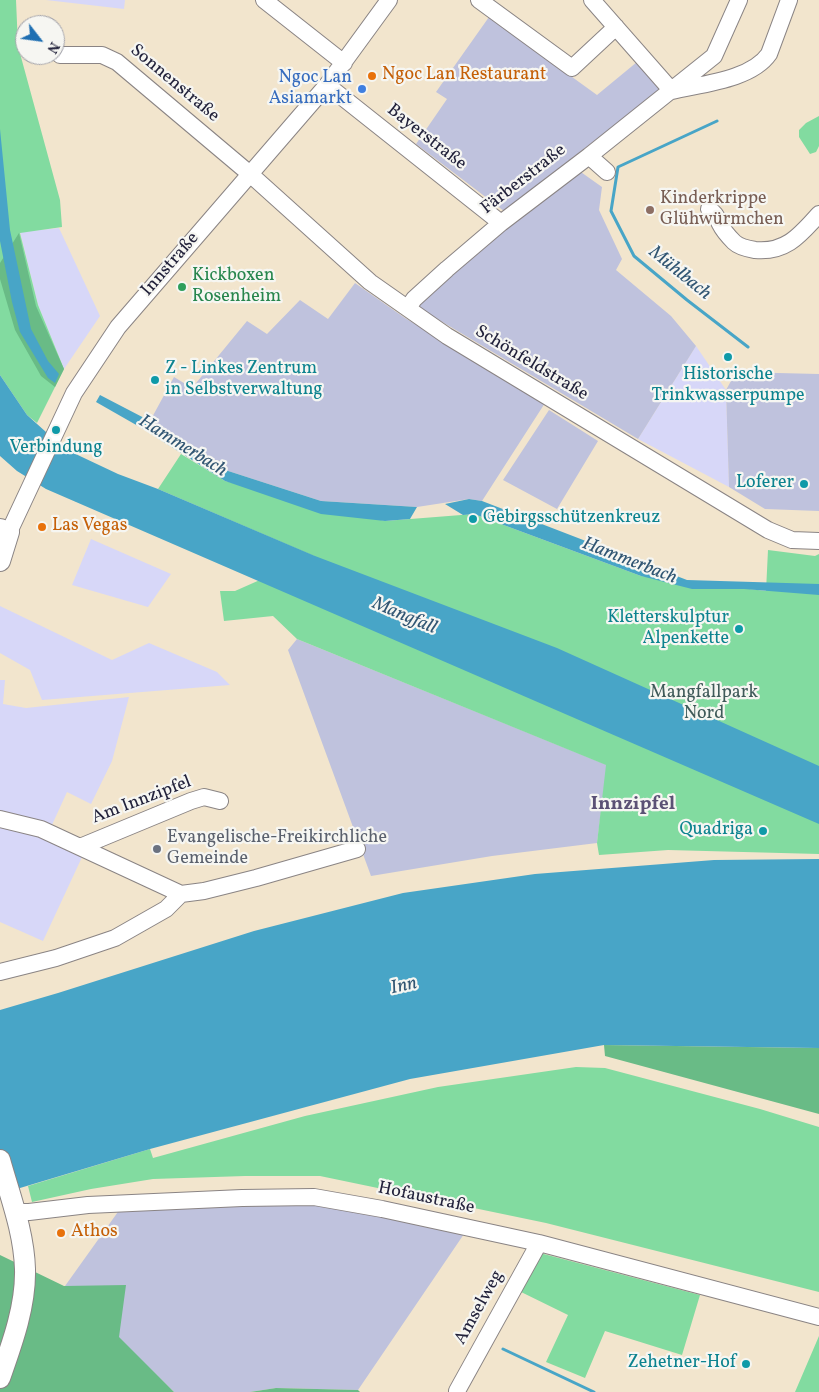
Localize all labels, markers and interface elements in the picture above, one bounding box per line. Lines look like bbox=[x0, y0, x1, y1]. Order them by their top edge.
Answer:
north arrow bbox=[15, 15, 65, 65]
text: N bbox=[42, 38, 63, 56]
street label: Sonnenstraße bbox=[125, 40, 223, 128]
place label: Ngoc Lan Restaurant bbox=[382, 65, 546, 87]
place label: Ngoc Lan Asiamarkt bbox=[269, 68, 352, 110]
marker: Ngoc Lan Restaurant bbox=[366, 70, 378, 82]
marker: Ngoc Lan Asiamarkt bbox=[356, 83, 368, 95]
street label: Bayerstraße bbox=[382, 100, 470, 176]
street label: Färberstraße bbox=[477, 140, 571, 220]
place label: Kinderkrippe Glühwürmchen bbox=[660, 189, 784, 232]
marker: Kinderkrippe Glühwürmchen bbox=[644, 204, 656, 216]
street label: Innstraße bbox=[137, 229, 205, 301]
water label: Mühlbach bbox=[643, 242, 715, 306]
place label: Kickboxen Rosenheim bbox=[192, 266, 281, 308]
marker: Kickboxen Rosenheim bbox=[176, 281, 188, 293]
street label: Schönfeldstraße bbox=[470, 322, 592, 406]
marker: Historische Trinkwasserpumpe bbox=[722, 351, 734, 363]
place label: Z - Linkes Zentrum in Selbstverwaltung bbox=[165, 359, 323, 402]
place label: Historische Trinkwasserpumpe bbox=[652, 365, 804, 408]
marker: Z - Linkes Zentrum in Selbstverwaltung bbox=[149, 374, 161, 386]
water label: Hammerbach bbox=[134, 411, 230, 483]
marker: Verbindung bbox=[50, 424, 62, 436]
place label: Verbindung bbox=[10, 438, 102, 460]
place label: Loferer bbox=[736, 473, 794, 495]
marker: Loferer bbox=[798, 478, 810, 490]
place label: Gebirgsschützenkreuz bbox=[483, 508, 660, 530]
marker: Gebirgsschützenkreuz bbox=[467, 513, 479, 525]
place label: Las Vegas bbox=[52, 516, 127, 538]
marker: Las Vegas bbox=[36, 521, 48, 533]
water label: Hammerbach bbox=[578, 533, 680, 591]
water label: Mangfall bbox=[368, 593, 440, 641]
place label: Kletterskulptur Alpenkette bbox=[607, 608, 729, 650]
marker: Kletterskulptur Alpenkette bbox=[733, 623, 745, 635]
park label: Mangfallpark Nord bbox=[650, 683, 758, 726]
street label: Am Innzipfel bbox=[89, 772, 195, 830]
district label: Innzipfel bbox=[591, 795, 675, 817]
place label: Quadriga bbox=[679, 820, 753, 842]
marker: Quadriga bbox=[757, 825, 769, 837]
place label: Evangelische-Freikirchliche Gemeinde bbox=[167, 828, 387, 871]
marker: Evangelische-Freikirchliche Gemeinde bbox=[151, 843, 163, 855]
water label: Inn bbox=[389, 973, 419, 1001]
street label: Hofaustraße bbox=[376, 1178, 476, 1220]
place label: Athos bbox=[71, 1222, 118, 1244]
marker: Athos bbox=[55, 1227, 67, 1239]
street label: Amselweg bbox=[451, 1267, 509, 1349]
place label: Zehetner-Hof bbox=[627, 1353, 736, 1375]
marker: Zehetner-Hof bbox=[740, 1358, 752, 1370]

